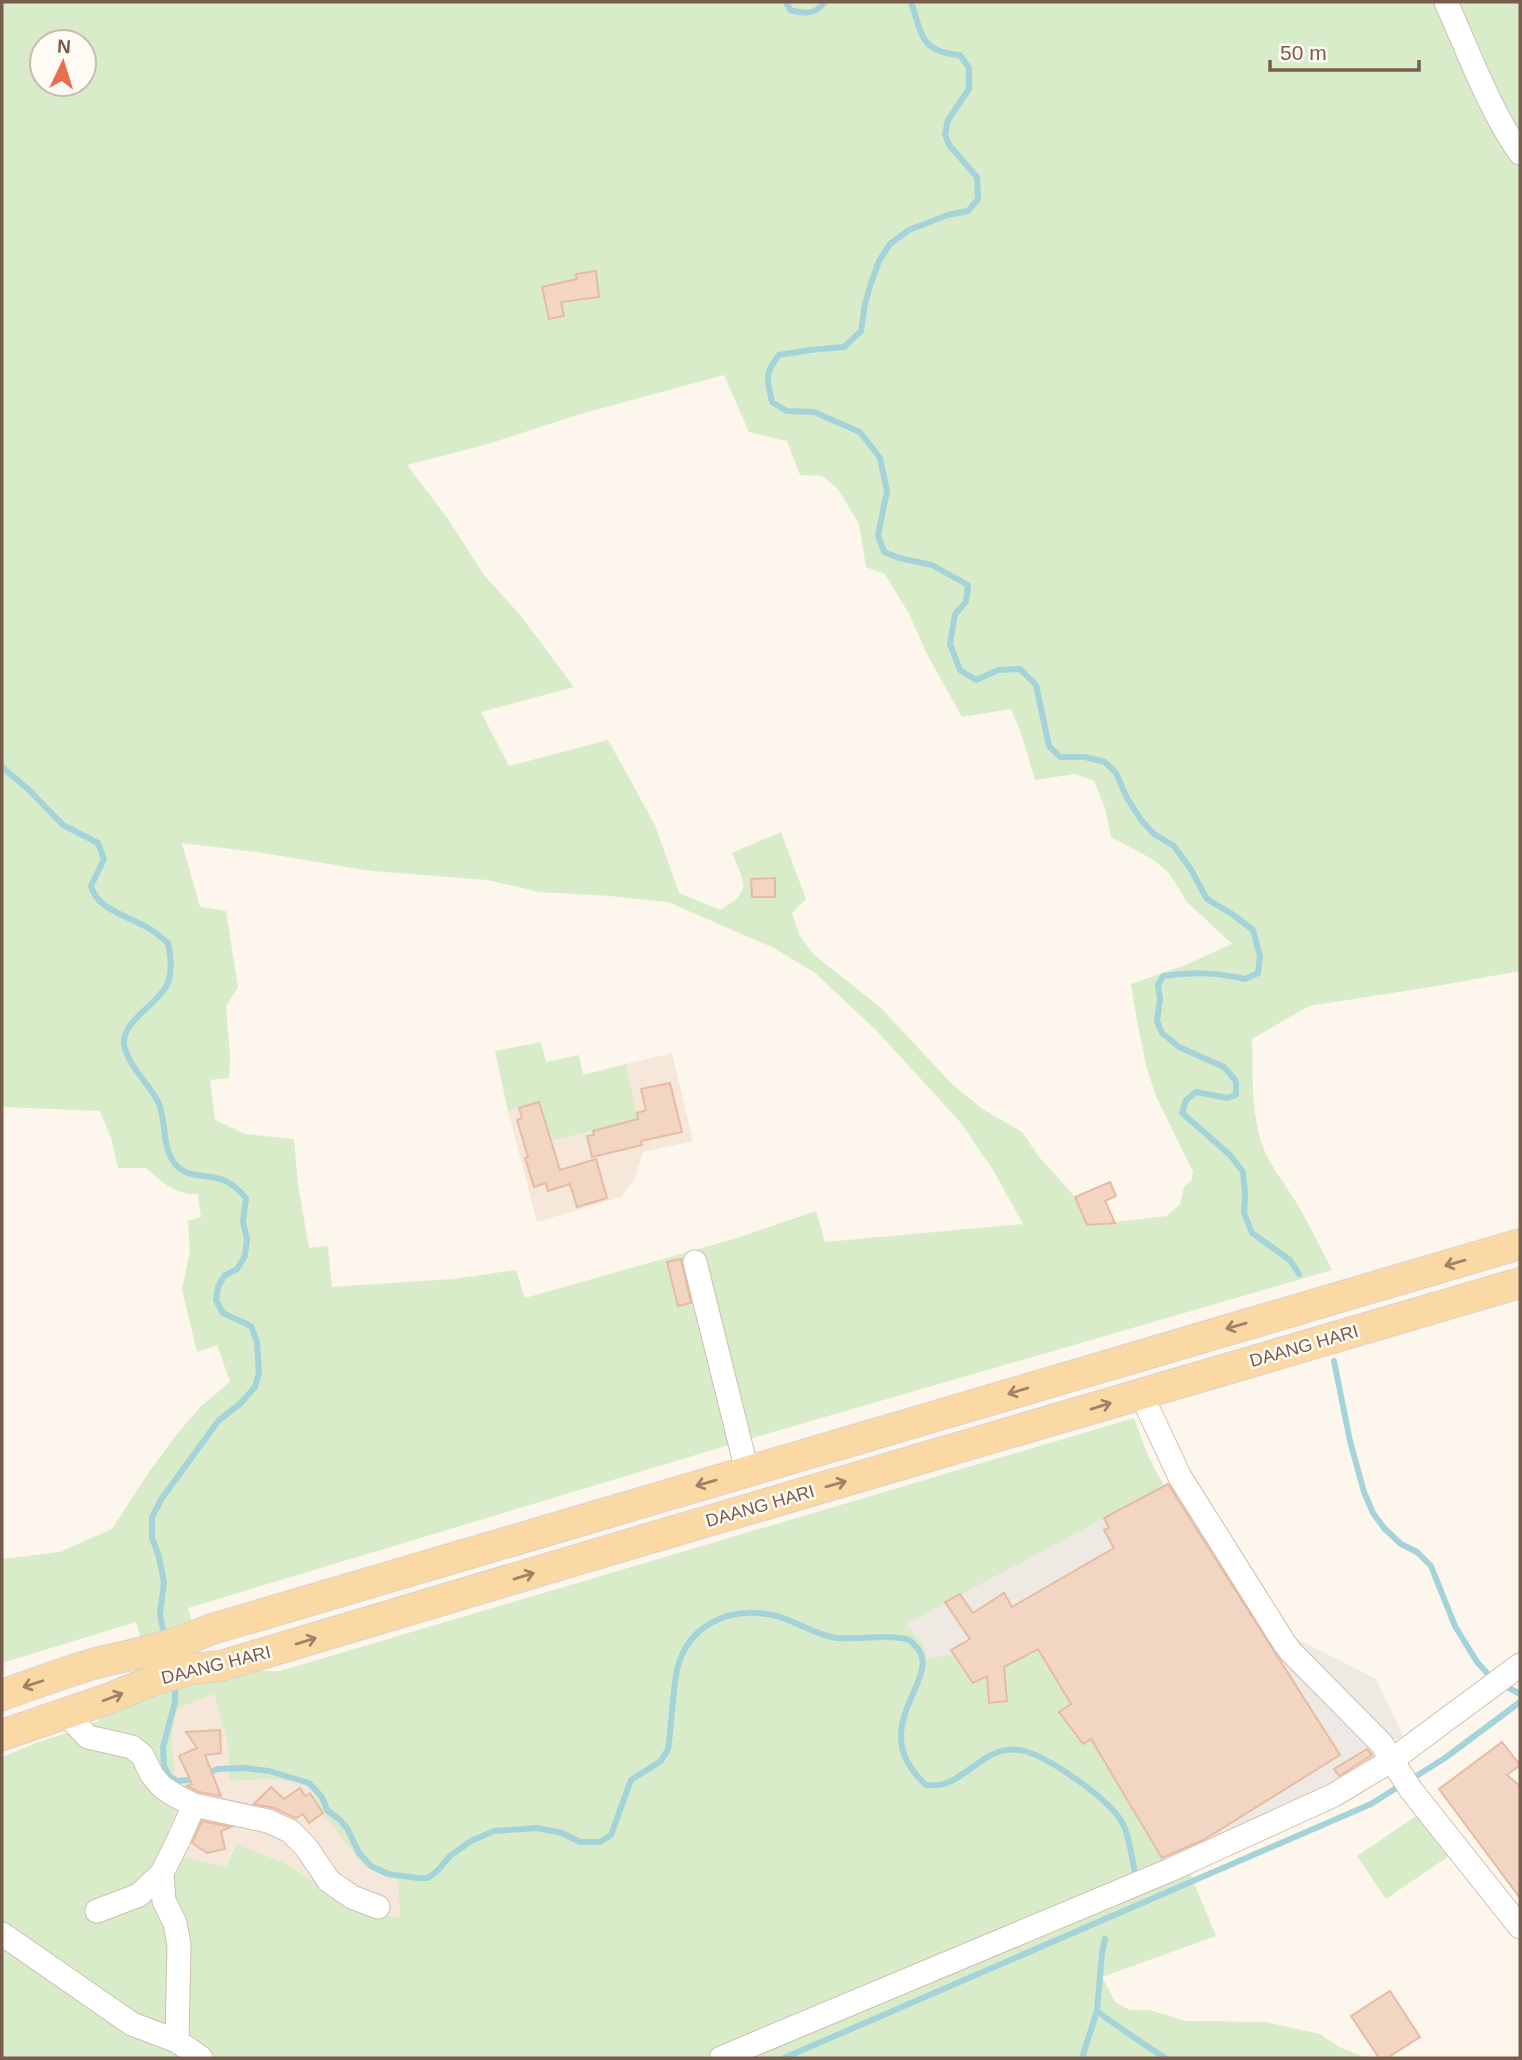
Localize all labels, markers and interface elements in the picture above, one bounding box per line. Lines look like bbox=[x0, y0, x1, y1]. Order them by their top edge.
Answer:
north arrow bbox=[28, 28, 98, 98]
scale bar bbox=[1270, 28, 1419, 72]
text: N bbox=[57, 36, 72, 57]
text: 50 m bbox=[1280, 41, 1327, 64]
one-way arrow bbox=[1444, 1257, 1466, 1270]
one-way arrow bbox=[1225, 1321, 1247, 1334]
street label: DAANG HARI bbox=[1247, 1321, 1361, 1371]
one-way arrow bbox=[1007, 1385, 1029, 1398]
one-way arrow bbox=[1090, 1398, 1112, 1411]
one-way arrow bbox=[825, 1477, 847, 1490]
one-way arrow bbox=[695, 1478, 717, 1491]
street label: DAANG HARI bbox=[703, 1481, 817, 1531]
one-way arrow bbox=[512, 1568, 534, 1581]
one-way arrow bbox=[295, 1633, 317, 1646]
street label: DAANG HARI bbox=[159, 1642, 273, 1688]
one-way arrow bbox=[22, 1678, 44, 1691]
one-way arrow bbox=[101, 1690, 123, 1702]

